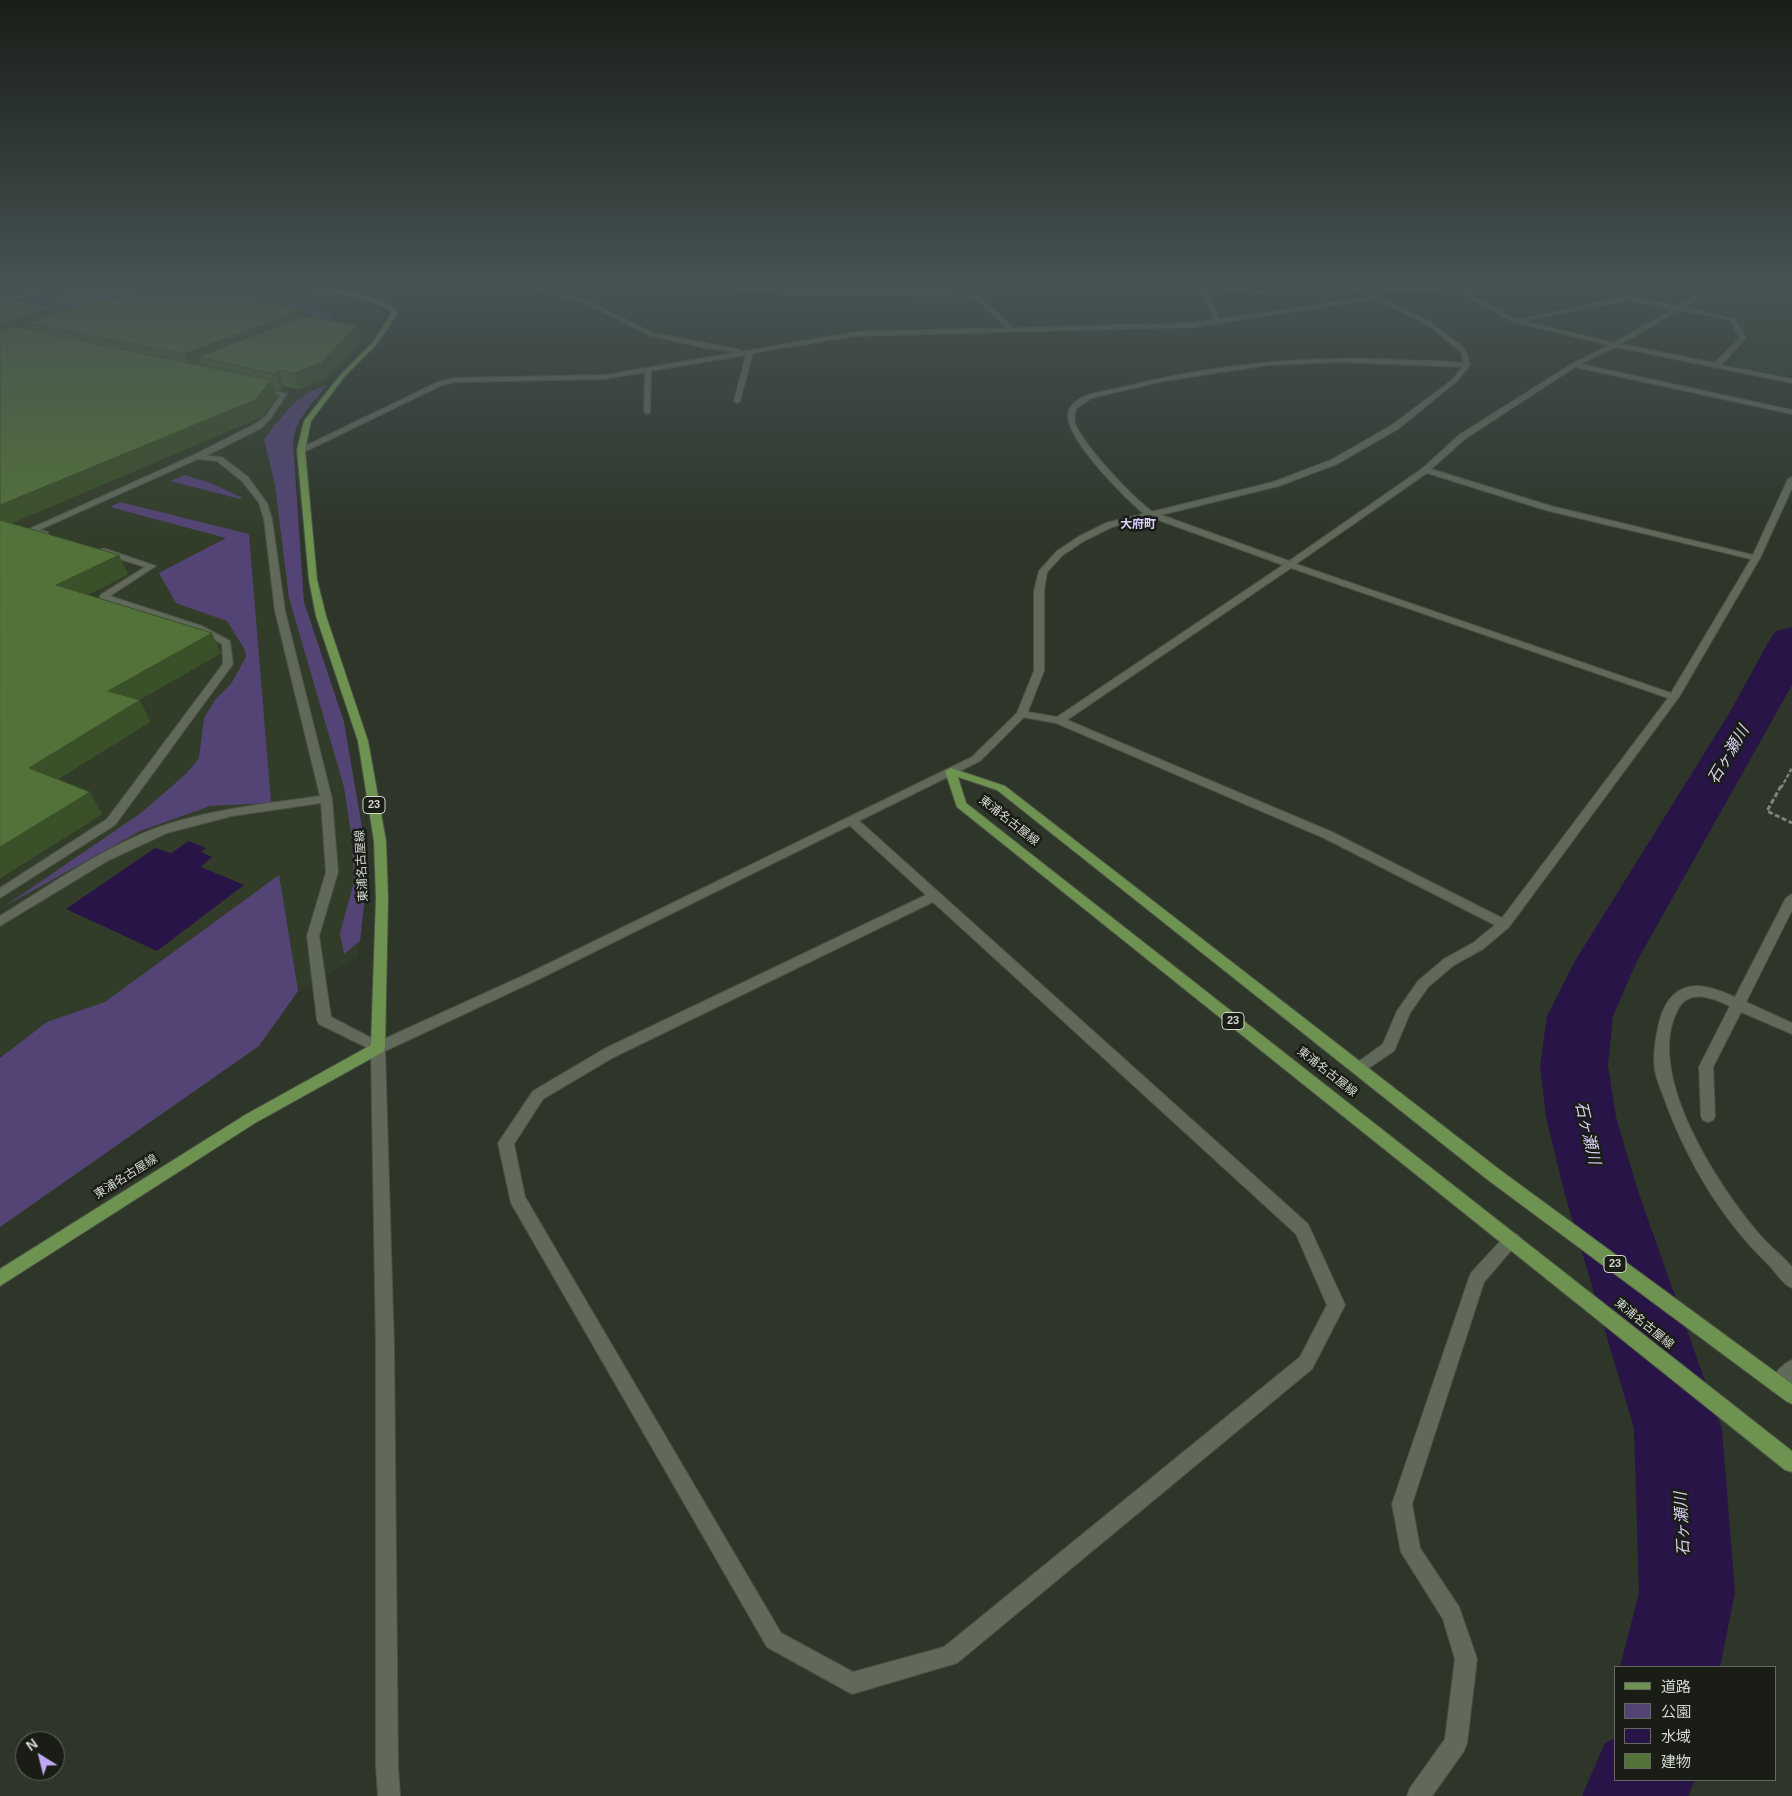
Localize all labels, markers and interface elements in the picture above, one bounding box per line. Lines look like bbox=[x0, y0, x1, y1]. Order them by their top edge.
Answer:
district label: 大府町 bbox=[1120, 518, 1156, 532]
water label: 石ヶ瀬川 bbox=[1704, 723, 1754, 787]
street label: 東浦名古屋線 bbox=[976, 793, 1042, 849]
road number: 23 bbox=[363, 796, 385, 814]
street label: 東浦名古屋線 bbox=[353, 830, 371, 902]
road number: 23 bbox=[1222, 1012, 1244, 1030]
street label: 東浦名古屋線 bbox=[1294, 1044, 1360, 1100]
water label: 石ヶ瀬川 bbox=[1570, 1100, 1604, 1166]
street label: 東浦名古屋線 bbox=[92, 1152, 160, 1202]
road number: 23 bbox=[1604, 1256, 1626, 1272]
street label: 東浦名古屋線 bbox=[1611, 1296, 1677, 1352]
water label: 石ヶ瀬川 bbox=[1672, 1492, 1694, 1556]
legend bbox=[1614, 1666, 1777, 1781]
text: 道路 bbox=[1661, 1678, 1691, 1695]
text: 公園 bbox=[1661, 1703, 1691, 1720]
text: 水域 bbox=[1661, 1728, 1691, 1745]
north arrow bbox=[15, 1731, 65, 1781]
text: N bbox=[23, 1735, 41, 1754]
text: 建物 bbox=[1661, 1753, 1691, 1770]

